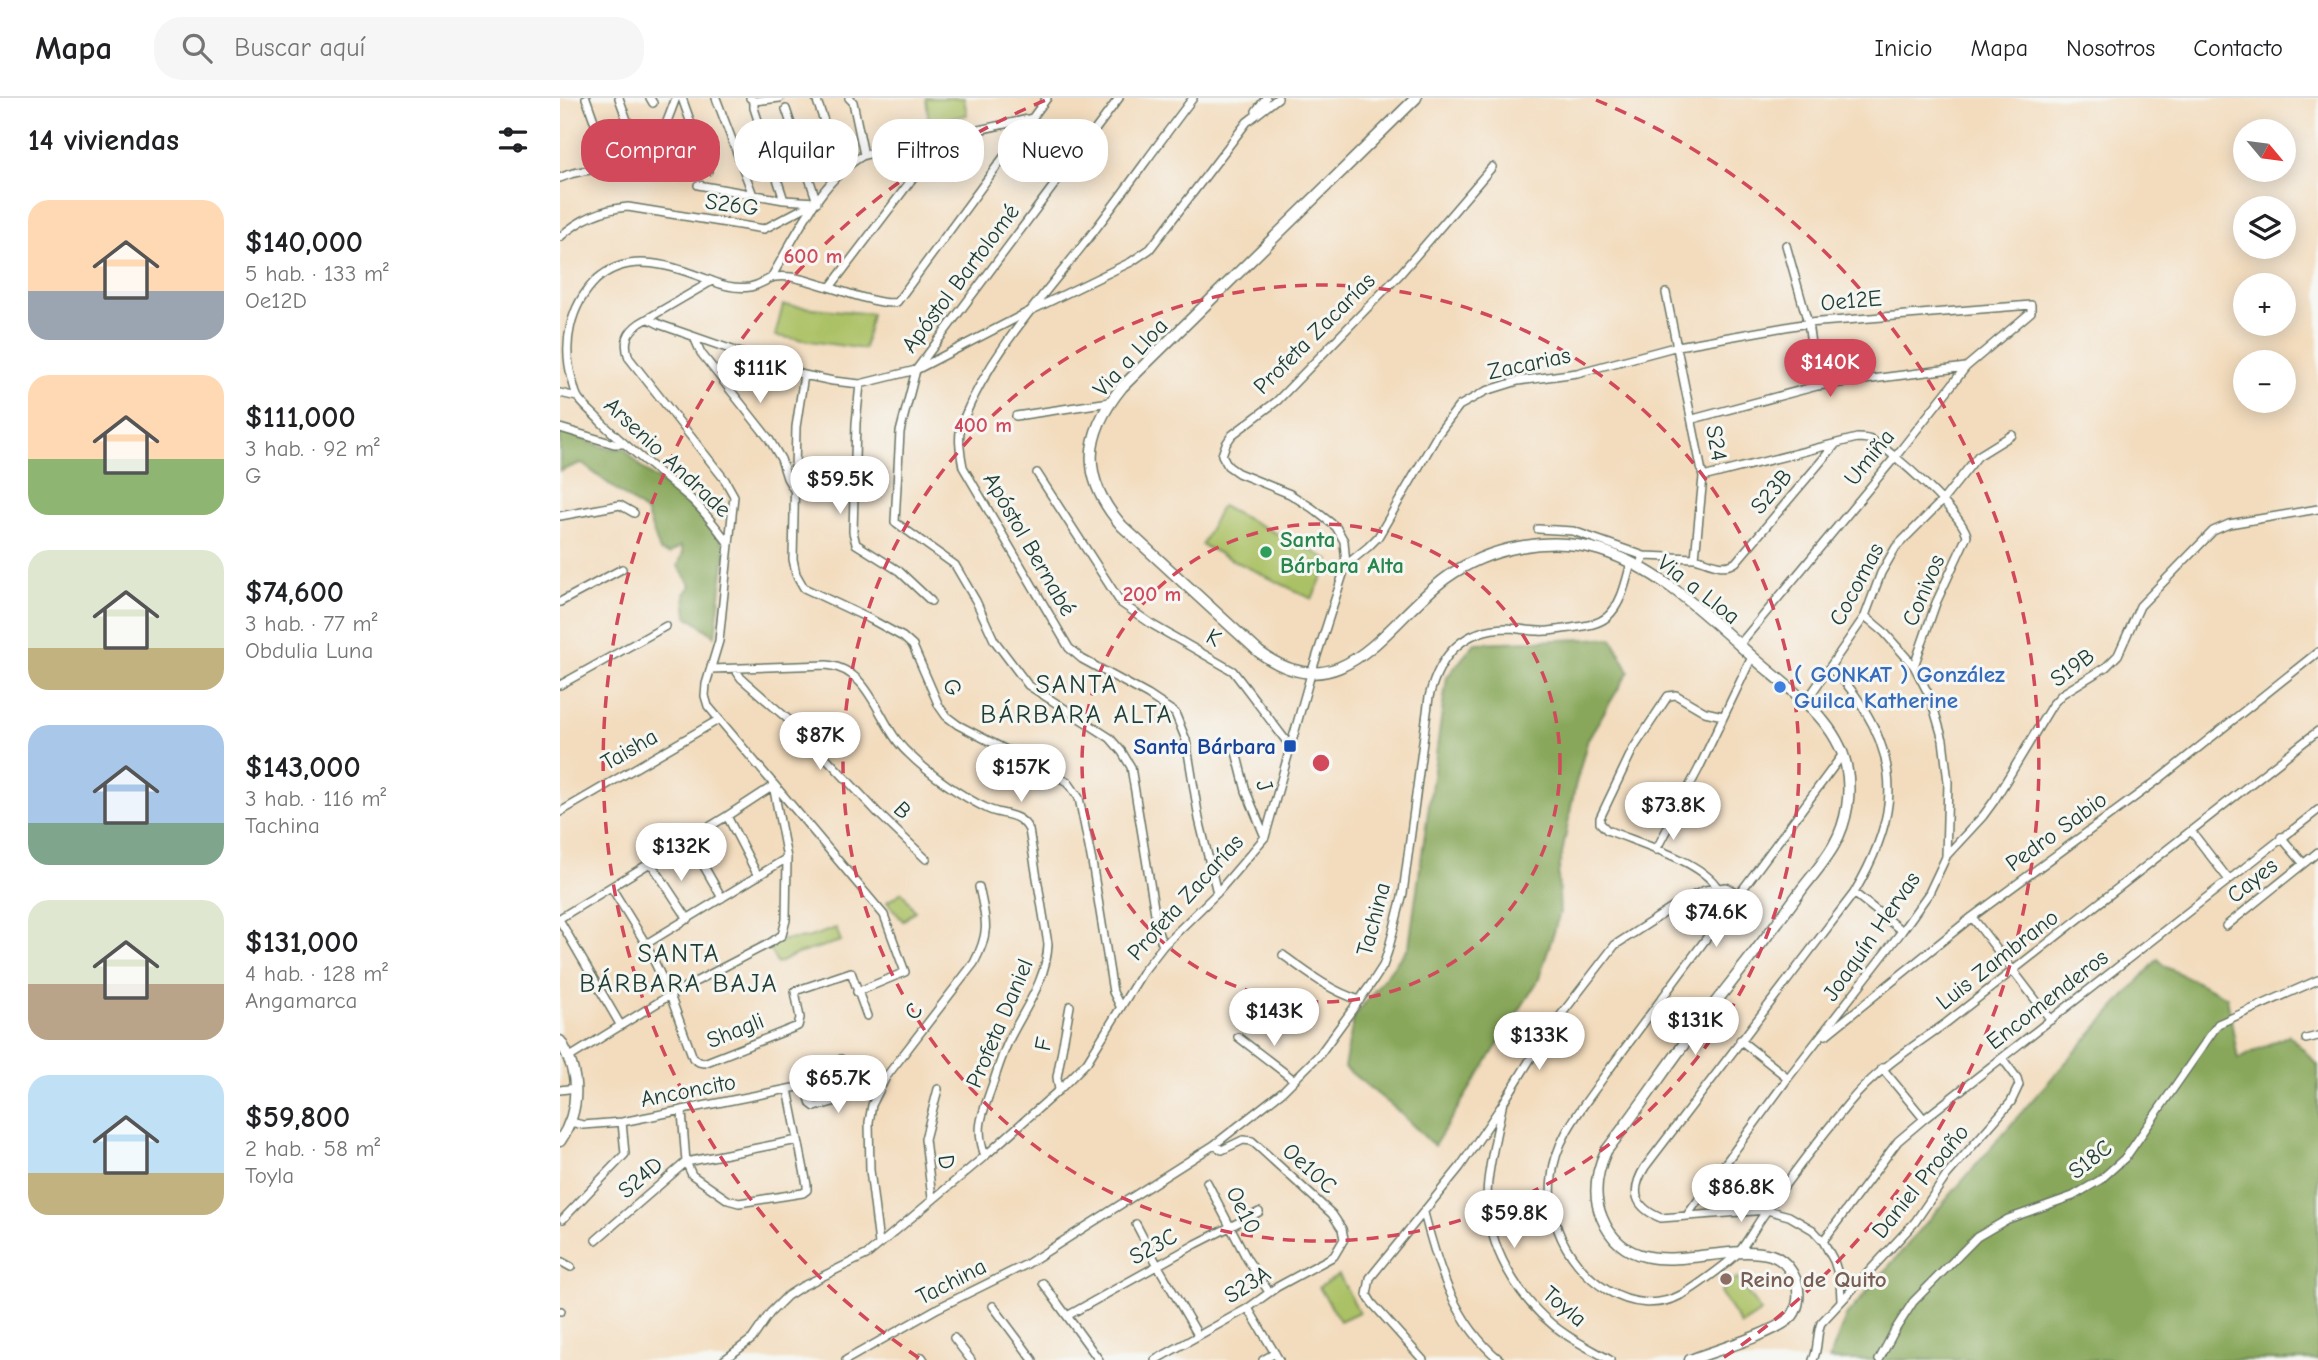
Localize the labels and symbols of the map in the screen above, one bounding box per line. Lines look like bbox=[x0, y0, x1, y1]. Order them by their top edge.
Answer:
north arrow bbox=[2233, 119, 2296, 182]
street label: S26G bbox=[703, 187, 760, 222]
street label: Apóstol Bartolomé bbox=[896, 199, 1025, 358]
text: 600 m bbox=[783, 244, 843, 268]
street label: Profeta Zacarías bbox=[1248, 267, 1381, 400]
street label: Oe12E bbox=[1819, 284, 1883, 317]
street label: Via a Lloa bbox=[1087, 313, 1173, 402]
pin: $140K bbox=[1781, 340, 1879, 399]
street label: Zacarias bbox=[1485, 342, 1573, 385]
pin: $111K bbox=[711, 345, 809, 405]
street label: Arsenio Andrade bbox=[599, 392, 737, 523]
text: 400 m bbox=[954, 413, 1012, 437]
street label: S24 bbox=[1700, 423, 1733, 463]
street label: Umiña bbox=[1839, 424, 1900, 491]
pin: $59.5K bbox=[783, 456, 897, 516]
street label: S23B bbox=[1745, 463, 1798, 519]
street label: Apóstol Bernabé bbox=[978, 468, 1082, 621]
place label: Santa Bárbara Alta bbox=[1280, 526, 1404, 579]
street label: Cocomas bbox=[1823, 538, 1889, 630]
marker: Santa Bárbara Alta bbox=[1258, 544, 1274, 560]
street label: Via a Lloa bbox=[1652, 549, 1745, 630]
street label: Conivos bbox=[1896, 550, 1951, 630]
text: 200 m bbox=[1123, 582, 1181, 606]
street label: K bbox=[1202, 623, 1226, 652]
street label: S19B bbox=[2045, 642, 2100, 693]
place label: ( GONKAT ) González Guilca Katherine bbox=[1794, 661, 2005, 714]
district label: SANTA BÁRBARA ALTA bbox=[980, 670, 1174, 730]
street label: G bbox=[937, 674, 968, 700]
marker: ( GONKAT ) González Guilca Katherine bbox=[1772, 679, 1788, 695]
pin: $87K bbox=[779, 712, 861, 772]
street label: Taisha bbox=[596, 723, 662, 776]
place label: Santa Bárbara bbox=[1133, 733, 1276, 760]
marker: Santa Bárbara bbox=[1282, 738, 1298, 754]
pin: $157K bbox=[972, 744, 1070, 804]
centre of rings bbox=[1309, 751, 1333, 775]
street label: J bbox=[1250, 776, 1279, 794]
pin: $73.8K bbox=[1616, 782, 1730, 842]
street label: Pedro Sabio bbox=[2000, 786, 2112, 877]
street label: B bbox=[888, 796, 917, 825]
pin: $132K bbox=[632, 824, 730, 883]
street label: Profeta Zacarías bbox=[1122, 829, 1249, 966]
street label: Cayes bbox=[2222, 852, 2283, 909]
street label: Joaquín Hervas bbox=[1817, 866, 1926, 1006]
street label: Tachina bbox=[1351, 879, 1396, 959]
pin: $74.6K bbox=[1659, 890, 1773, 949]
street label: Luis Zambrano bbox=[1931, 903, 2064, 1015]
district label: SANTA BÁRBARA BAJA bbox=[579, 939, 779, 999]
street label: Encomenderos bbox=[1981, 943, 2114, 1055]
street label: Profeta Daniel bbox=[960, 955, 1039, 1092]
pin: $143K bbox=[1225, 988, 1323, 1048]
street label: C bbox=[898, 997, 928, 1025]
pin: $131K bbox=[1646, 998, 1744, 1057]
street label: Shagli bbox=[703, 1007, 768, 1054]
pin: $133K bbox=[1490, 1012, 1588, 1072]
street label: F bbox=[1029, 1034, 1058, 1053]
pin: $65.7K bbox=[781, 1056, 895, 1115]
street label: Anconcito bbox=[638, 1068, 738, 1113]
street label: Daniel Proaño bbox=[1866, 1119, 1975, 1244]
street label: S18C bbox=[2063, 1134, 2117, 1185]
street label: Oe10C bbox=[1277, 1137, 1342, 1200]
street label: S24D bbox=[613, 1151, 668, 1204]
street label: D bbox=[932, 1153, 961, 1171]
pin: $86.8K bbox=[1684, 1164, 1798, 1224]
street label: Oe10 bbox=[1220, 1182, 1267, 1238]
pin: $59.8K bbox=[1457, 1190, 1571, 1250]
street label: S23C bbox=[1125, 1222, 1182, 1270]
street label: Tachina bbox=[912, 1252, 991, 1310]
street label: S23A bbox=[1219, 1260, 1276, 1309]
place label: Reino de Quito bbox=[1740, 1266, 1887, 1293]
marker: Reino de Quito bbox=[1718, 1271, 1734, 1287]
street label: Toyla bbox=[1537, 1280, 1592, 1333]

